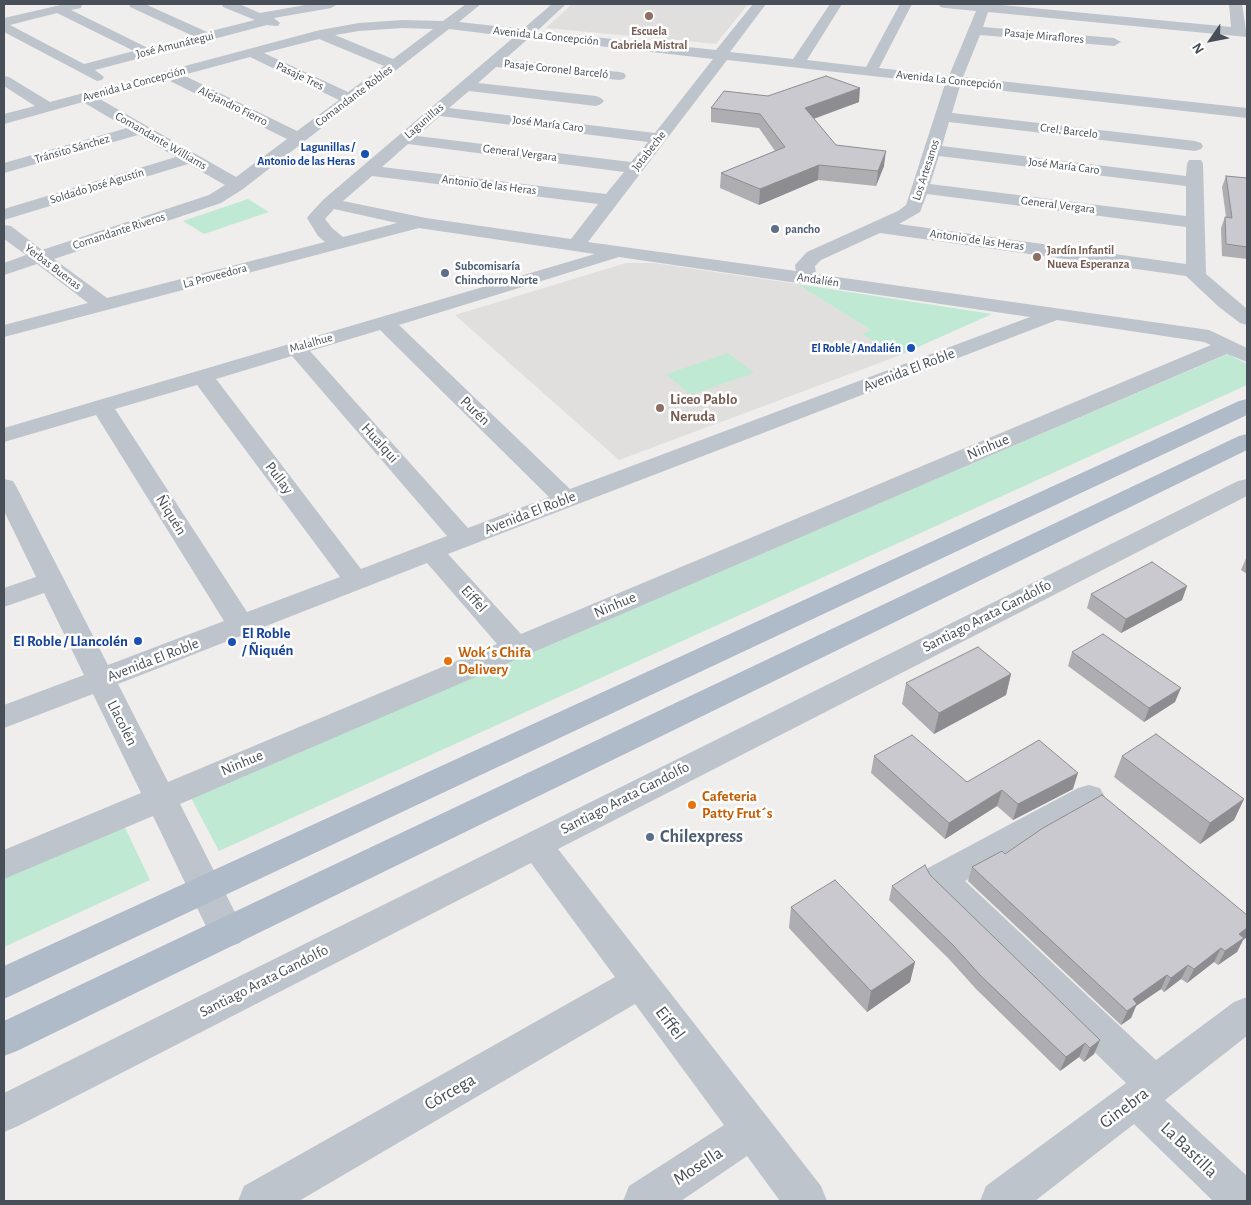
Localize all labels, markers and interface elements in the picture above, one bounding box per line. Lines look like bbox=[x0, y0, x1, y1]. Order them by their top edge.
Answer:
marker: Escuela Gabriela Mistral bbox=[643, 10, 655, 22]
north arrow bbox=[1186, 15, 1236, 65]
street label: Avenida La Concepción bbox=[492, 23, 600, 49]
place label: Escuela Gabriela Mistral bbox=[610, 24, 688, 52]
street label: Pasaje Miraflores bbox=[1003, 25, 1085, 47]
street label: José Amunátegui bbox=[135, 28, 215, 62]
text: N bbox=[1190, 40, 1207, 56]
street label: Pasaje Coronel Barceló bbox=[503, 56, 609, 82]
street label: Pasaje Tres bbox=[274, 59, 326, 93]
street label: Comandante Robles bbox=[312, 62, 396, 130]
street label: Avenida La Concepción bbox=[81, 63, 187, 105]
street label: Avenida La Concepción bbox=[895, 67, 1003, 93]
street label: Alejandro Fierro bbox=[196, 83, 270, 129]
street label: Lagunillas bbox=[401, 100, 447, 142]
street label: Comandante Williams bbox=[112, 109, 210, 173]
street label: José María Caro bbox=[511, 112, 585, 136]
street label: Crel. Barcelo bbox=[1039, 120, 1099, 142]
street label: Jotabeche bbox=[629, 128, 669, 174]
street label: Tránsito Sánchez bbox=[33, 131, 111, 167]
street label: Los Artesanos bbox=[909, 138, 943, 202]
place label: Lagunillas / Antonio de las Heras bbox=[257, 140, 355, 168]
street label: General Vergara bbox=[482, 141, 558, 165]
marker: Lagunillas / Antonio de las Heras bbox=[359, 148, 371, 160]
street label: José María Caro bbox=[1027, 154, 1101, 178]
street label: Soldado José Agustín bbox=[48, 165, 146, 207]
street label: Antonio de las Heras bbox=[441, 172, 537, 198]
street label: General Vergara bbox=[1020, 193, 1096, 217]
street label: Comandante Riveros bbox=[71, 209, 167, 253]
place label: pancho bbox=[785, 222, 820, 236]
marker: pancho bbox=[769, 223, 781, 235]
street label: Antonio de las Heras bbox=[929, 226, 1025, 254]
street label: Yerbas Buenas bbox=[22, 241, 84, 293]
place label: Jardín Infantil Nueva Esperanza bbox=[1047, 243, 1129, 271]
marker: Jardín Infantil Nueva Esperanza bbox=[1031, 251, 1043, 263]
place label: Subcomisaría Chinchorro Norte bbox=[455, 259, 538, 287]
street label: La Proveedora bbox=[182, 261, 248, 291]
marker: Subcomisaría Chinchorro Norte bbox=[439, 267, 451, 279]
street label: Andalién bbox=[796, 270, 840, 290]
street label: Malalhue bbox=[288, 330, 334, 356]
place label: El Roble / Andalién bbox=[811, 341, 901, 355]
marker: El Roble / Andalién bbox=[905, 342, 917, 354]
street label: Avenida El Roble bbox=[861, 344, 957, 396]
place label: Liceo Pablo Neruda bbox=[670, 390, 737, 425]
street label: Purén bbox=[456, 393, 494, 429]
marker: Liceo Pablo Neruda bbox=[654, 402, 666, 414]
street label: Hualqui bbox=[357, 419, 403, 467]
street label: Ninhue bbox=[964, 430, 1012, 464]
street label: Pullay bbox=[261, 458, 297, 498]
street label: Avenida El Roble bbox=[482, 487, 578, 539]
street label: Ñiquén bbox=[152, 492, 190, 538]
street label: Santiago Arata Gandolfo bbox=[920, 576, 1054, 656]
street label: Eiffel bbox=[457, 582, 491, 616]
street label: Ninhue bbox=[591, 588, 639, 622]
place label: El Roble / Ñiquén bbox=[242, 624, 293, 659]
place label: El Roble / Llancolén bbox=[13, 632, 128, 650]
street label: Avenida El Roble bbox=[105, 634, 201, 686]
marker: El Roble / Llancolén bbox=[132, 635, 144, 647]
marker: El Roble / Ñiquén bbox=[226, 636, 238, 648]
place label: Wok´s Chifa Delivery bbox=[458, 643, 531, 678]
marker: Wok´s Chifa Delivery bbox=[442, 655, 454, 667]
street label: Llacolén bbox=[103, 697, 141, 749]
street label: Ninhue bbox=[218, 746, 266, 780]
street label: Santiago Arata Gandolfo bbox=[558, 758, 692, 838]
place label: Cafeteria Patty Frut´s bbox=[702, 787, 773, 822]
marker: Cafeteria Patty Frut´s bbox=[686, 799, 698, 811]
place label: Chilexpress bbox=[660, 826, 743, 848]
marker: Chilexpress bbox=[644, 831, 656, 843]
street label: Santiago Arata Gandolfo bbox=[197, 941, 331, 1021]
street label: Eiffel bbox=[650, 1002, 690, 1044]
street label: Córcega bbox=[421, 1069, 479, 1115]
street label: Ginebra bbox=[1095, 1083, 1153, 1133]
street label: La Bastilla bbox=[1156, 1118, 1222, 1182]
street label: Mosella bbox=[669, 1142, 727, 1190]

